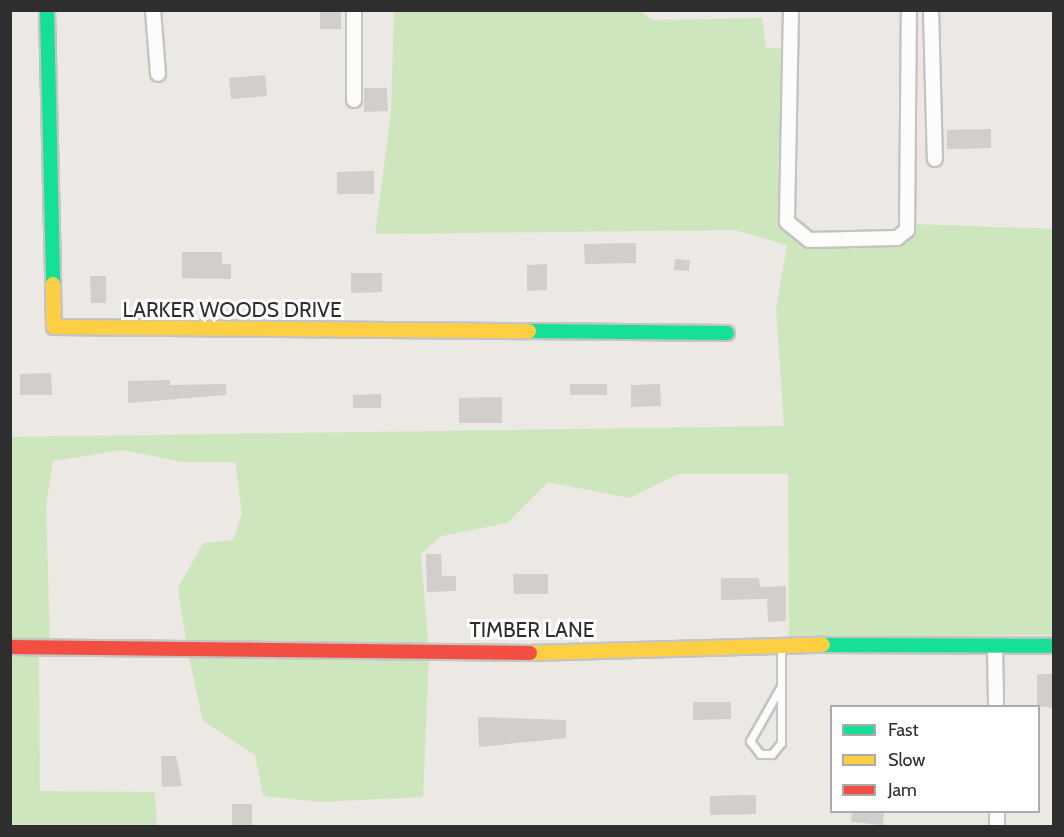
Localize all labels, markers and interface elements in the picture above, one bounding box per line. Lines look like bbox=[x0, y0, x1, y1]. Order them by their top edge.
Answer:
street label: LARKER WOODS DRIVE bbox=[122, 297, 342, 323]
street label: TIMBER LANE bbox=[470, 617, 594, 643]
legend bbox=[830, 705, 1040, 813]
text: Fast bbox=[888, 719, 919, 741]
text: Slow bbox=[888, 749, 925, 771]
text: Jam bbox=[888, 779, 917, 801]

